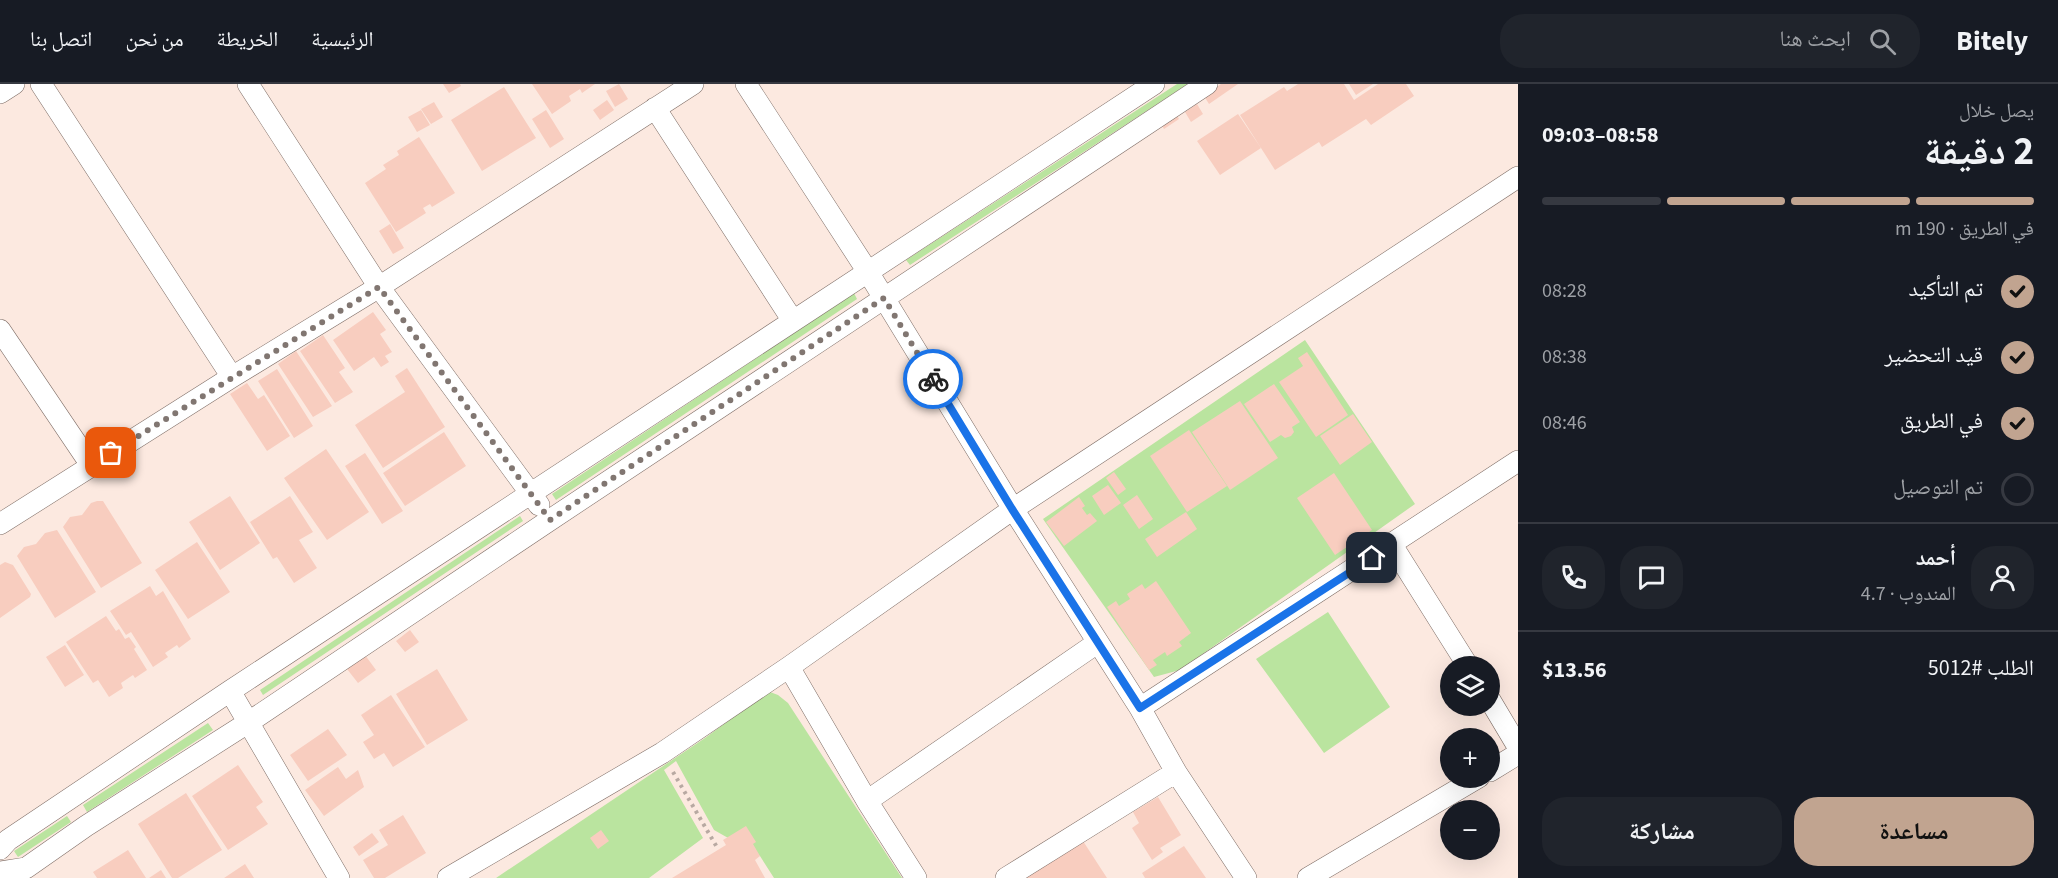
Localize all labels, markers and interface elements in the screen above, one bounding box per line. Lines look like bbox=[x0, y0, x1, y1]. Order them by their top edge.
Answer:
search box bbox=[1500, 14, 1920, 68]
text: Bitely bbox=[1956, 21, 2028, 61]
text: ابحث هنا bbox=[1780, 23, 1851, 55]
text: اتصل بنا bbox=[30, 24, 92, 54]
text: من نحن bbox=[125, 24, 183, 54]
text: الخريطة bbox=[216, 24, 278, 54]
text: الرئيسية bbox=[311, 24, 374, 54]
icon: search bbox=[1866, 25, 1899, 58]
text: يصل خلال bbox=[1959, 97, 2034, 125]
text: 08:58–09:03 bbox=[1542, 119, 1659, 151]
text: 2 دقيقة bbox=[1924, 124, 2034, 180]
text: في الطريق · 190 m bbox=[1895, 215, 2034, 243]
text: تم التأكيد bbox=[1909, 273, 1983, 305]
icon: check bbox=[2001, 275, 2034, 308]
text: 08:28 bbox=[1542, 277, 1587, 305]
text: قيد التحضير bbox=[1885, 339, 1983, 371]
icon: check bbox=[2001, 341, 2034, 374]
text: 08:38 bbox=[1542, 343, 1587, 371]
courier bbox=[903, 349, 963, 409]
icon: bike bbox=[917, 363, 950, 396]
text: في الطريق bbox=[1900, 405, 1983, 437]
icon: check bbox=[2001, 407, 2034, 440]
text: 08:46 bbox=[1542, 409, 1587, 437]
pin bbox=[85, 427, 136, 478]
icon: bag bbox=[94, 436, 127, 469]
text: تم التوصيل bbox=[1893, 471, 1983, 503]
pin bbox=[1346, 532, 1397, 583]
icon: home bbox=[1355, 541, 1388, 574]
text: أحمد bbox=[1916, 542, 1956, 574]
button: phone bbox=[1542, 546, 1605, 609]
button: chat bbox=[1620, 546, 1683, 609]
button: person bbox=[1971, 546, 2034, 609]
text: المندوب · 4.7 bbox=[1861, 580, 1956, 608]
text: الطلب #5012 bbox=[1928, 652, 2034, 684]
text: $13.56 bbox=[1542, 654, 1607, 686]
map controls bbox=[1440, 656, 1500, 860]
button: layers bbox=[1440, 656, 1500, 716]
button: + bbox=[1440, 728, 1500, 788]
button: مشاركة bbox=[1542, 797, 1782, 866]
button: مساعدة bbox=[1794, 797, 2034, 866]
button: − bbox=[1440, 800, 1500, 860]

